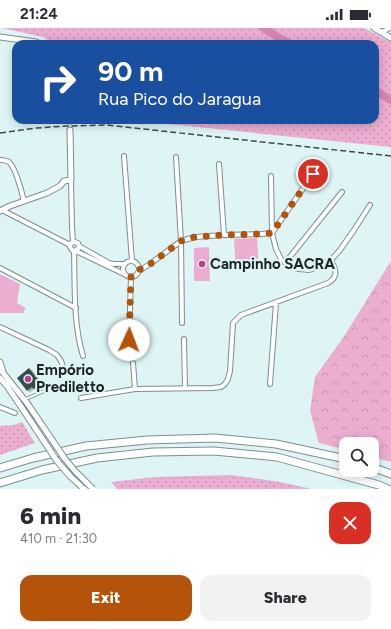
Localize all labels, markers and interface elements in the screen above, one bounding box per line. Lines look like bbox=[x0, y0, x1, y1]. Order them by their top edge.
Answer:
text: 21:24 bbox=[20, 5, 58, 23]
text: 90 m bbox=[98, 54, 163, 88]
icon: right bbox=[32, 56, 84, 108]
text: Rua Pico do Jaragua bbox=[98, 88, 261, 110]
pin bbox=[296, 157, 330, 191]
icon: arrive bbox=[302, 163, 324, 185]
place label: Campinho SACRA bbox=[210, 255, 335, 273]
marker: Campinho SACRA bbox=[197, 259, 207, 269]
position arrow bbox=[108, 319, 150, 361]
place label: Empório Prediletto bbox=[36, 361, 105, 396]
marker: Empório Prediletto bbox=[23, 374, 33, 384]
map controls bbox=[339, 437, 379, 477]
button: search bbox=[339, 437, 379, 477]
text: 6 min bbox=[20, 501, 81, 530]
button: close bbox=[329, 502, 371, 544]
text: 410 m · 21:30 bbox=[20, 531, 97, 546]
button: Exit bbox=[20, 575, 192, 621]
button: Share bbox=[200, 575, 371, 621]

